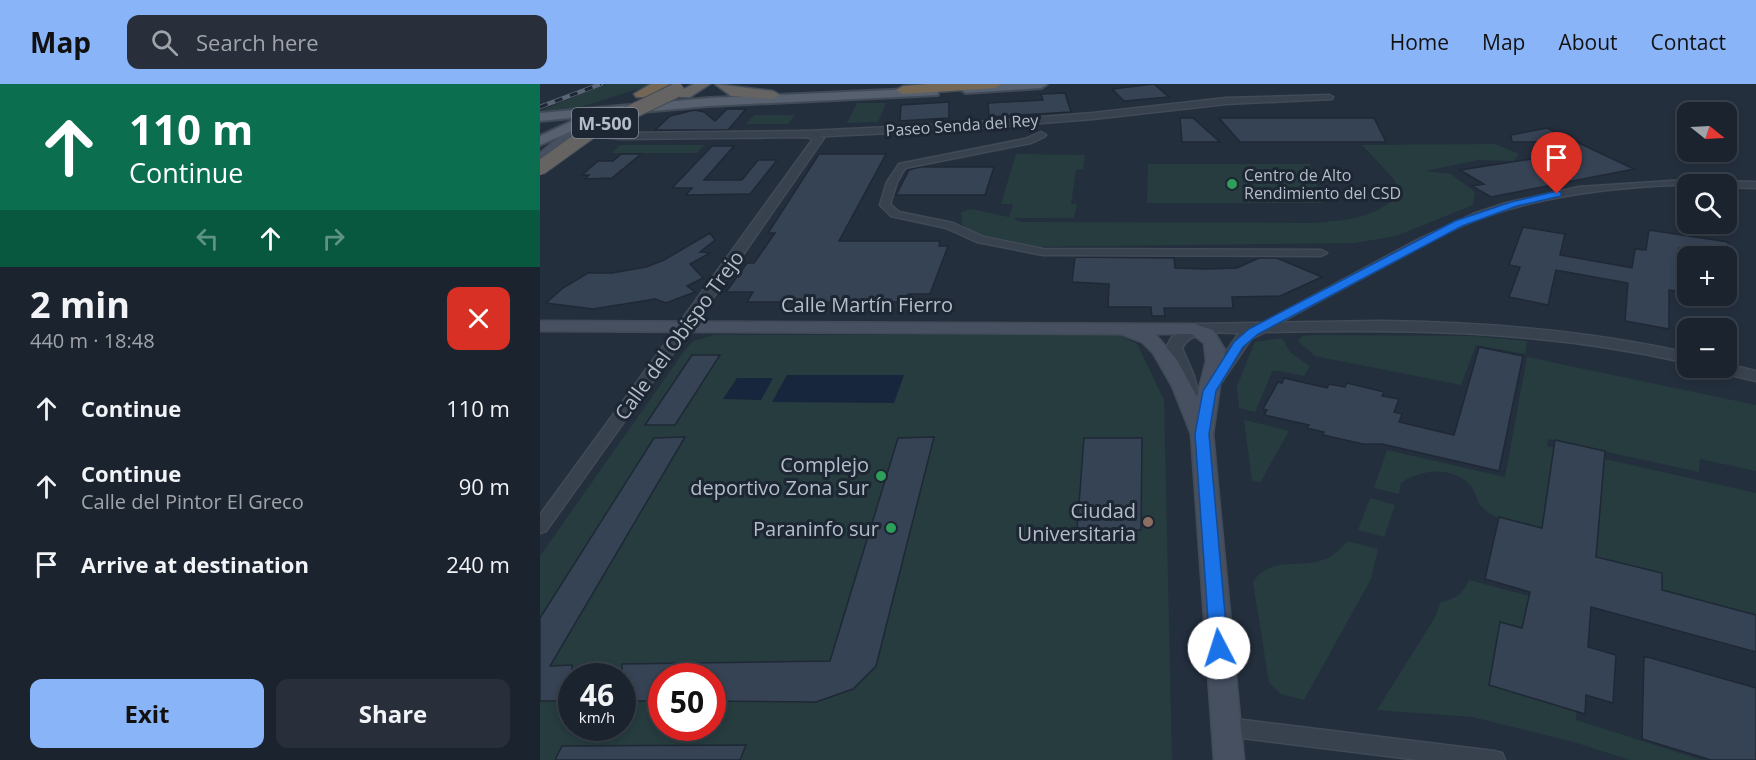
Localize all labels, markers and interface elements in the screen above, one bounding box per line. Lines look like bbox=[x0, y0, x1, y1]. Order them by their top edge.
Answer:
search box bbox=[127, 15, 547, 69]
text: Map bbox=[30, 23, 91, 61]
icon: search bbox=[148, 26, 181, 59]
text: Search here bbox=[196, 27, 319, 57]
text: Home bbox=[1390, 28, 1449, 56]
text: Map bbox=[1482, 28, 1525, 56]
text: About bbox=[1558, 28, 1618, 56]
text: Contact bbox=[1651, 28, 1726, 56]
text: 110 m bbox=[129, 100, 253, 157]
north arrow bbox=[1677, 102, 1737, 162]
map controls bbox=[1677, 102, 1737, 378]
icon: ahead bbox=[30, 108, 108, 186]
road number: M-500 bbox=[572, 108, 638, 138]
street label: Paseo Senda del Rey bbox=[885, 109, 1040, 141]
pin bbox=[1531, 132, 1582, 194]
icon: arrive bbox=[1540, 141, 1573, 174]
text: Continue bbox=[129, 154, 244, 191]
place label: Centro de Alto Rendimiento del CSD bbox=[1244, 164, 1401, 204]
button: search bbox=[1677, 174, 1737, 234]
marker: Centro de Alto Rendimiento del CSD bbox=[1225, 177, 1239, 191]
icon: left bbox=[191, 222, 224, 255]
icon: ahead bbox=[254, 222, 287, 255]
icon: right bbox=[317, 222, 350, 255]
street label: Calle del Obispo Trejo bbox=[608, 245, 750, 425]
button: + bbox=[1677, 246, 1737, 306]
text: 2 min bbox=[30, 280, 130, 329]
button: close bbox=[447, 287, 510, 350]
street label: Calle Martín Fierro bbox=[781, 291, 953, 318]
button: − bbox=[1677, 318, 1737, 378]
text: 440 m · 18:48 bbox=[30, 327, 155, 354]
icon: ahead bbox=[30, 392, 63, 425]
text: Continue bbox=[81, 393, 181, 423]
text: 110 m bbox=[446, 393, 510, 423]
place label: Complejo deportivo Zona Sur bbox=[690, 451, 869, 501]
text: Continue bbox=[81, 458, 181, 488]
marker: Complejo deportivo Zona Sur bbox=[874, 469, 888, 483]
icon: ahead bbox=[30, 470, 63, 503]
text: 90 m bbox=[459, 471, 510, 501]
text: Calle del Pintor El Greco bbox=[81, 488, 304, 515]
place label: Ciudad Universitaria bbox=[1018, 497, 1136, 547]
place label: Paraninfo sur bbox=[753, 515, 879, 542]
marker: Ciudad Universitaria bbox=[1141, 515, 1155, 529]
marker: Paraninfo sur bbox=[884, 521, 898, 535]
icon: arrive bbox=[30, 548, 63, 581]
text: Arrive at destination bbox=[81, 549, 309, 579]
text: 240 m bbox=[446, 549, 510, 579]
position arrow bbox=[1187, 616, 1251, 680]
speed limit sign: 50 bbox=[648, 663, 726, 741]
text: 46 bbox=[580, 674, 614, 715]
button: Exit bbox=[30, 679, 264, 748]
button: Share bbox=[276, 679, 510, 748]
text: km/h bbox=[579, 707, 615, 727]

